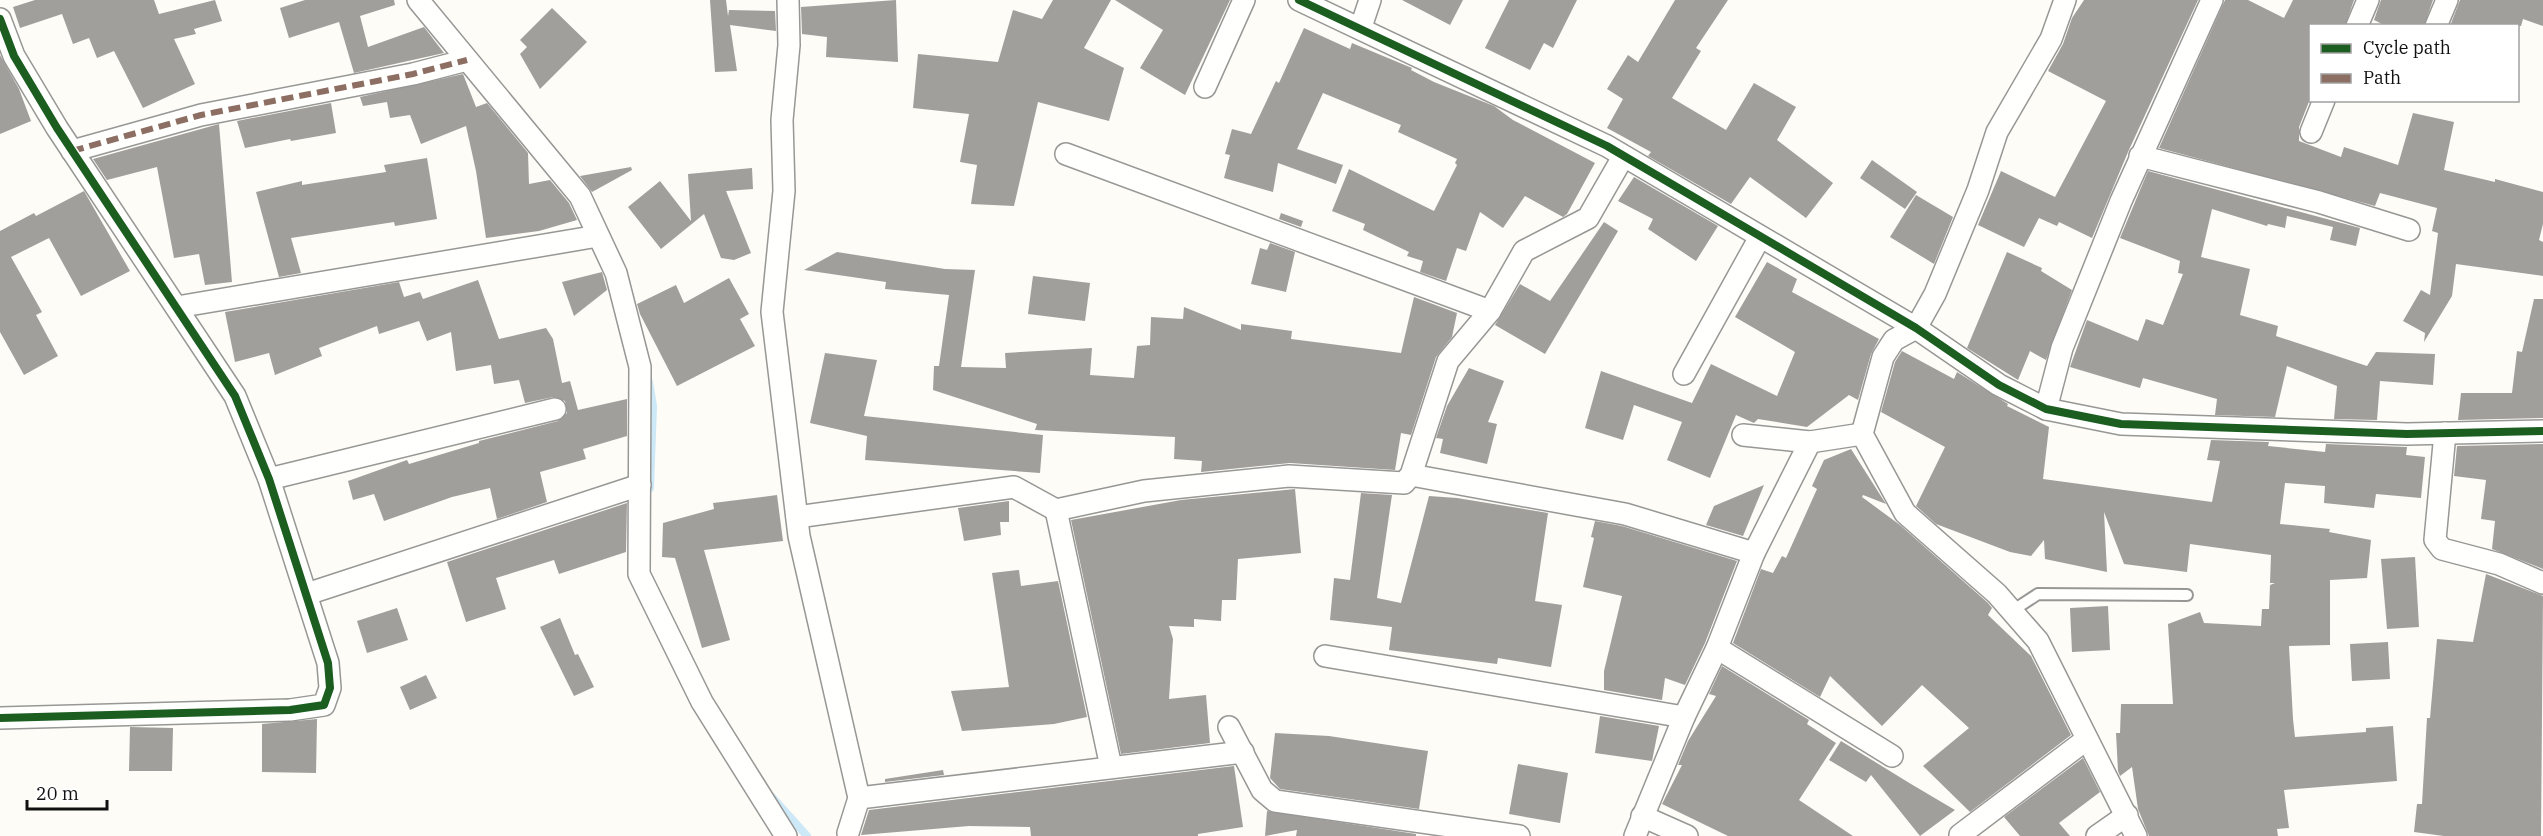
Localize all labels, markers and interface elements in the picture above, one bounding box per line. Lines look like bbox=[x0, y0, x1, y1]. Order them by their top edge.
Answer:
legend bbox=[2309, 24, 2519, 102]
text: Cycle path bbox=[2363, 36, 2451, 59]
text: Path bbox=[2363, 66, 2401, 89]
scale bar bbox=[27, 773, 106, 811]
text: 20 m bbox=[36, 782, 79, 805]

